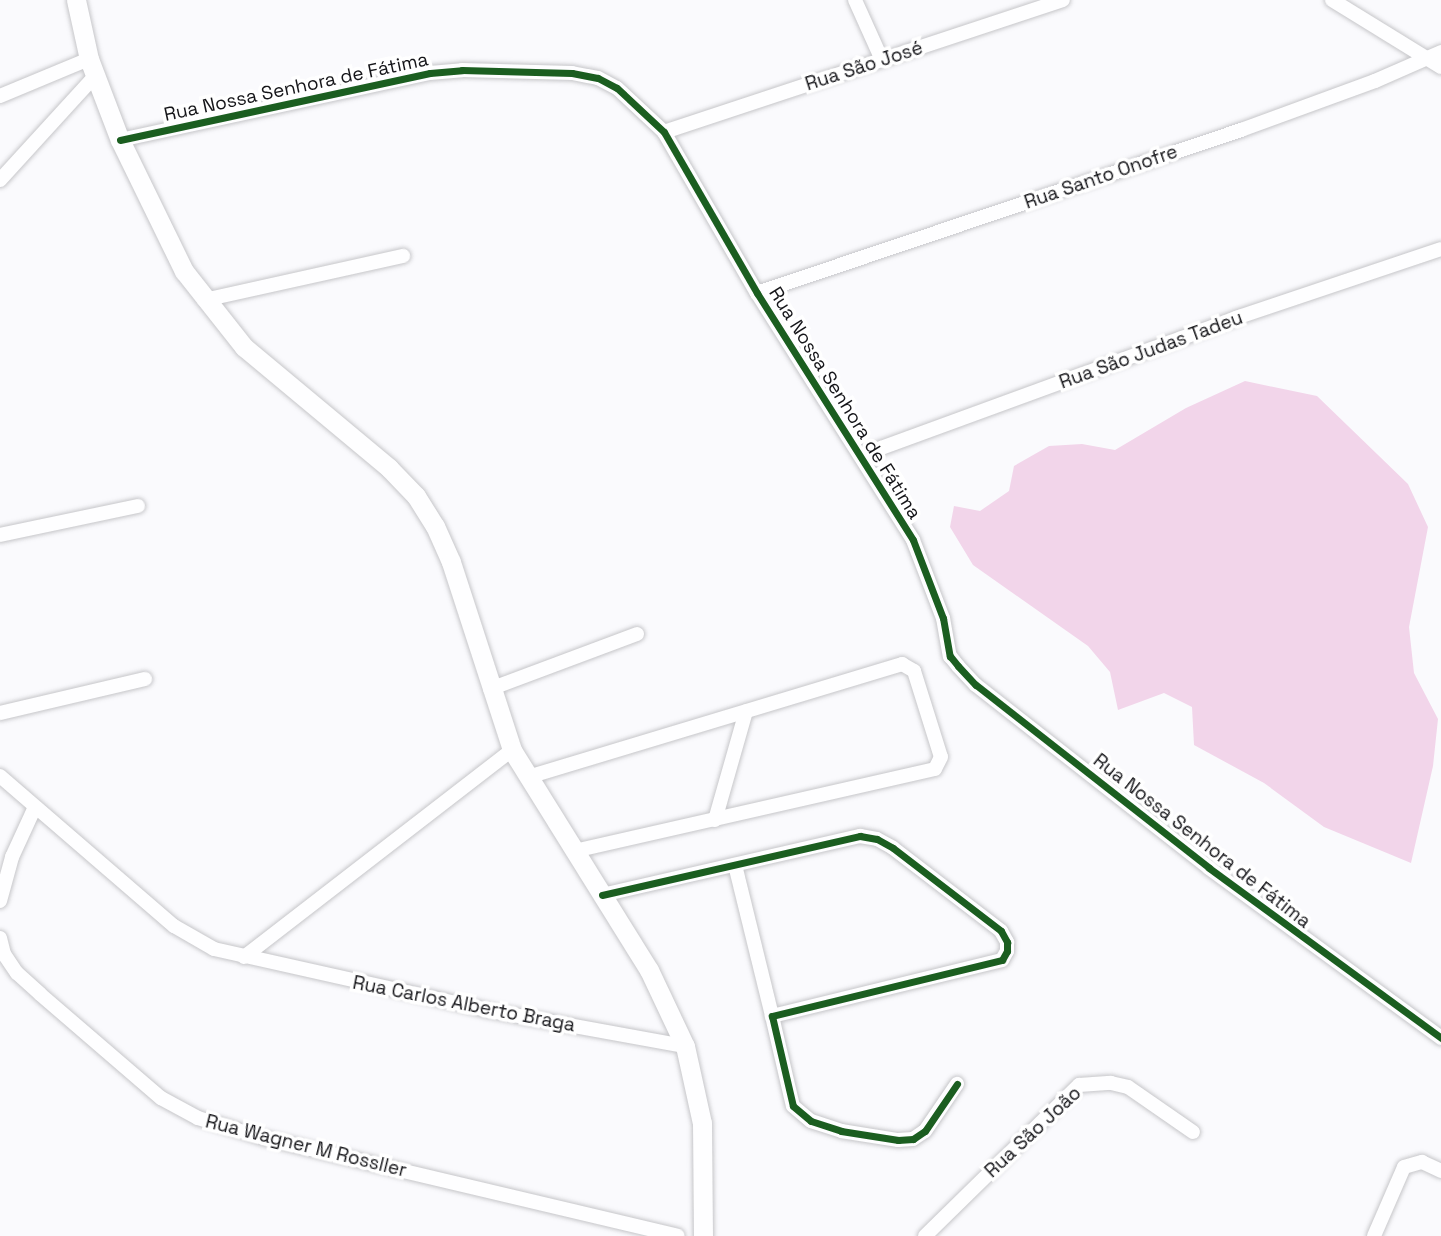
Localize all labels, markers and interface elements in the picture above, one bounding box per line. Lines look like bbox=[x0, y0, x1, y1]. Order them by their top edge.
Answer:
street label: Rua São José bbox=[802, 36, 926, 96]
street label: Rua Nossa Senhora de Fátima bbox=[162, 48, 430, 126]
street label: Rua Santo Onofre bbox=[1021, 140, 1181, 214]
street label: Rua Nossa Senhora de Fátima bbox=[764, 283, 926, 523]
street label: Rua São Judas Tadeu bbox=[1056, 306, 1246, 394]
street label: Rua Nossa Senhora de Fátima bbox=[1089, 749, 1315, 933]
street label: Rua Carlos Alberto Braga bbox=[351, 971, 577, 1037]
street label: Rua São João bbox=[980, 1082, 1086, 1182]
street label: Rua Wagner M Rossller bbox=[203, 1110, 409, 1182]

